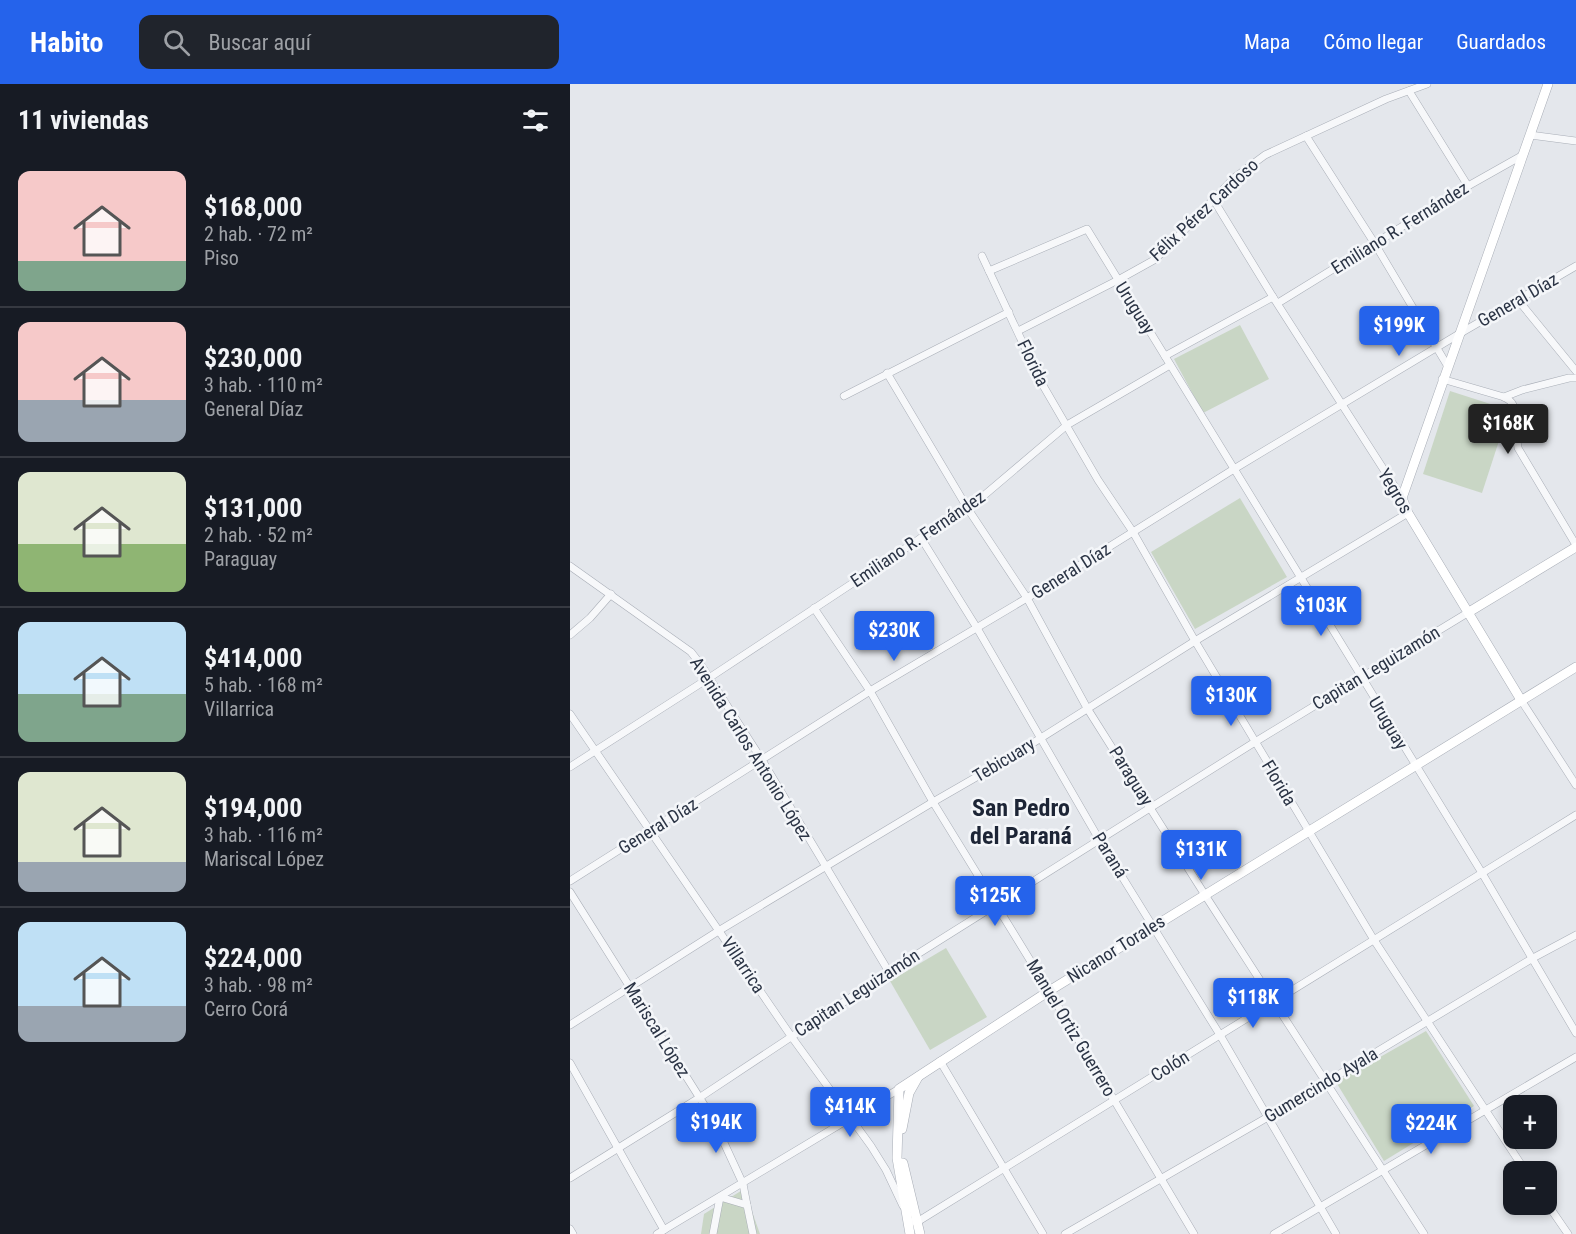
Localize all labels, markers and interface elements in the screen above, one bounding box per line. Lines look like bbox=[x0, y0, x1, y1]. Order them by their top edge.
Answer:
search box bbox=[139, 15, 559, 69]
text: Habito bbox=[30, 26, 103, 59]
icon: search bbox=[160, 26, 193, 59]
text: Buscar aquí bbox=[208, 30, 311, 55]
text: Mapa bbox=[1244, 30, 1290, 54]
text: Cómo llegar bbox=[1323, 30, 1423, 54]
text: Guardados bbox=[1456, 30, 1546, 54]
icon: filters bbox=[519, 104, 552, 137]
text: 11 viviendas bbox=[18, 105, 149, 135]
street label: Félix Pérez Cardoso bbox=[1145, 154, 1262, 265]
street label: Emiliano R. Fernández bbox=[1327, 177, 1472, 278]
text: $168,000 bbox=[204, 192, 302, 222]
icon: home bbox=[66, 195, 138, 267]
text: 2 hab. · 72 m² bbox=[204, 222, 313, 246]
text: Piso bbox=[204, 246, 239, 270]
street label: General Díaz bbox=[1474, 268, 1562, 331]
street label: Uruguay bbox=[1111, 278, 1160, 338]
pin: $199K bbox=[1357, 306, 1441, 357]
text: $199K bbox=[1373, 313, 1425, 337]
street label: Florida bbox=[1013, 336, 1054, 389]
text: $230,000 bbox=[204, 343, 302, 373]
icon: home bbox=[66, 346, 138, 418]
text: 3 hab. · 110 m² bbox=[204, 373, 323, 397]
text: General Díaz bbox=[204, 397, 303, 421]
pin: $168K bbox=[1466, 404, 1550, 455]
text: $168K bbox=[1482, 411, 1534, 435]
street label: Yegros bbox=[1374, 464, 1417, 517]
street label: Emiliano R. Fernández bbox=[847, 486, 989, 591]
text: $131,000 bbox=[204, 493, 302, 523]
icon: home bbox=[66, 496, 138, 568]
text: 2 hab. · 52 m² bbox=[204, 523, 313, 547]
street label: General Díaz bbox=[1027, 538, 1114, 603]
text: Paraguay bbox=[204, 547, 277, 571]
pin: $103K bbox=[1279, 586, 1363, 637]
text: $103K bbox=[1295, 593, 1347, 617]
pin: $230K bbox=[852, 611, 936, 662]
text: $230K bbox=[868, 618, 920, 642]
street label: Capitan Leguizamón bbox=[1308, 621, 1443, 714]
text: $414,000 bbox=[204, 643, 302, 673]
icon: home bbox=[66, 646, 138, 718]
street label: Avenida Carlos Antonio López bbox=[686, 653, 817, 844]
text: 5 hab. · 168 m² bbox=[204, 673, 323, 697]
pin: $130K bbox=[1189, 676, 1273, 727]
text: $130K bbox=[1205, 683, 1257, 707]
street label: Uruguay bbox=[1365, 693, 1413, 753]
text: Villarrica bbox=[204, 697, 274, 721]
street label: Tebicuary bbox=[969, 733, 1039, 786]
street label: Paraguay bbox=[1105, 742, 1158, 810]
street label: Florida bbox=[1258, 756, 1301, 809]
text: $194,000 bbox=[204, 793, 302, 823]
street label: General Díaz bbox=[614, 793, 701, 858]
district label: San Pedro del Paraná bbox=[970, 794, 1072, 850]
icon: home bbox=[66, 796, 138, 868]
text: 3 hab. · 116 m² bbox=[204, 823, 323, 847]
street label: Paraná bbox=[1088, 828, 1132, 881]
pin: $131K bbox=[1159, 830, 1243, 881]
text: $131K bbox=[1175, 837, 1227, 861]
text: Mariscal López bbox=[204, 847, 324, 871]
pin: $125K bbox=[953, 876, 1037, 927]
text: $125K bbox=[969, 883, 1021, 907]
street label: Nicanor Torales bbox=[1063, 910, 1168, 987]
street label: Villarrica bbox=[717, 933, 770, 997]
text: $224,000 bbox=[204, 943, 302, 973]
street label: Capitan Leguizamón bbox=[790, 944, 923, 1041]
icon: home bbox=[66, 946, 138, 1018]
street label: Manuel Ortiz Guerrero bbox=[1022, 956, 1121, 1100]
text: 3 hab. · 98 m² bbox=[204, 973, 313, 997]
street label: Mariscal López bbox=[620, 978, 695, 1081]
pin: $118K bbox=[1211, 978, 1295, 1029]
text: $118K bbox=[1227, 985, 1279, 1009]
text: Cerro Corá bbox=[204, 997, 288, 1021]
street label: Gumercindo Ayala bbox=[1260, 1042, 1381, 1127]
street label: Colón bbox=[1147, 1046, 1193, 1085]
pin: $414K bbox=[808, 1087, 892, 1138]
text: $414K bbox=[824, 1094, 876, 1118]
map controls bbox=[1503, 1095, 1557, 1215]
button: + bbox=[1503, 1095, 1557, 1149]
pin: $194K bbox=[674, 1103, 758, 1154]
pin: $224K bbox=[1389, 1104, 1473, 1155]
text: $194K bbox=[690, 1110, 742, 1134]
text: $224K bbox=[1405, 1111, 1457, 1135]
button: − bbox=[1503, 1161, 1557, 1215]

